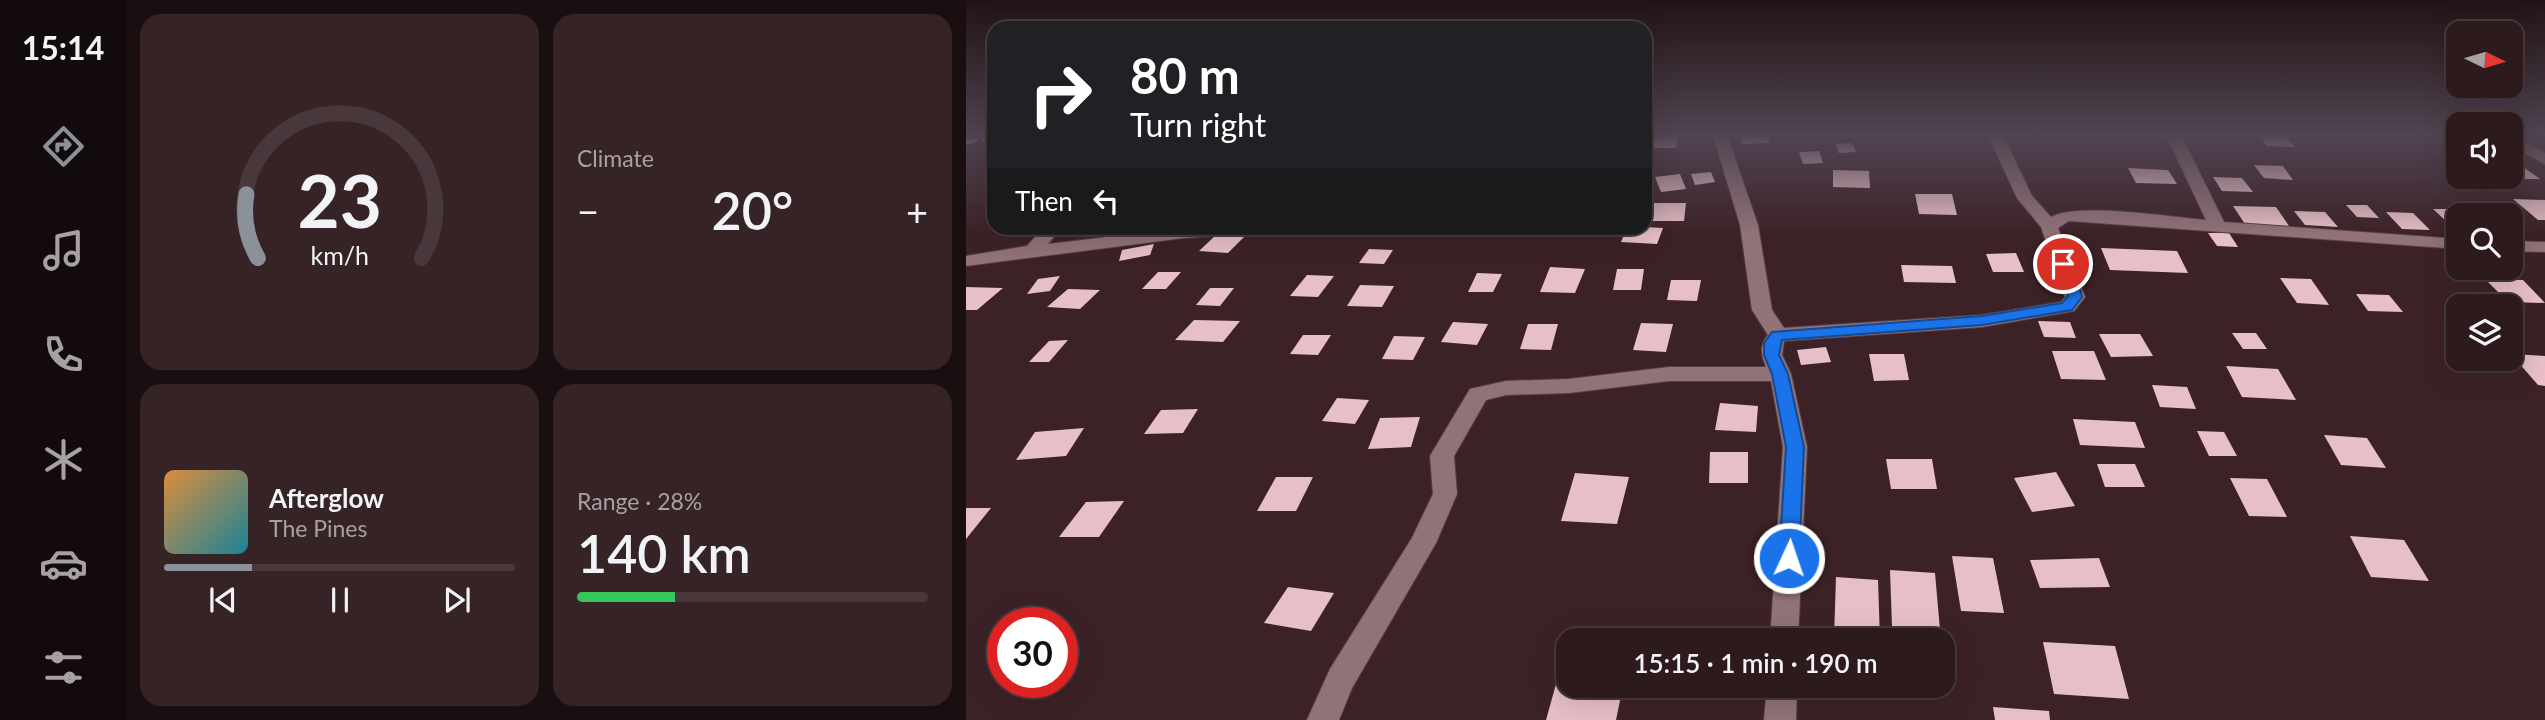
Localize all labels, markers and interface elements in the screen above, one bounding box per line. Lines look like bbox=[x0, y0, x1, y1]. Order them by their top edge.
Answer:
north arrow bbox=[2446, 21, 2524, 98]
map controls bbox=[2446, 21, 2523, 371]
text: 15:14 bbox=[22, 28, 104, 67]
text: 80 m bbox=[1130, 46, 1240, 104]
icon: right bbox=[1015, 49, 1106, 140]
text: Turn right bbox=[1130, 105, 1266, 144]
button: sound bbox=[2446, 112, 2523, 189]
icon: directions bbox=[39, 122, 88, 171]
text: Climate bbox=[577, 144, 654, 172]
text: 23 bbox=[297, 156, 382, 244]
text: 20° bbox=[712, 179, 793, 241]
icon: left bbox=[1087, 182, 1125, 220]
text: Then bbox=[1015, 185, 1073, 217]
text: − bbox=[577, 188, 599, 234]
text: + bbox=[906, 188, 928, 234]
button: search bbox=[2446, 203, 2523, 280]
icon: music bbox=[39, 226, 88, 275]
pin bbox=[2033, 234, 2093, 294]
text: km/h bbox=[310, 240, 369, 270]
icon: arrive bbox=[2044, 245, 2082, 283]
button: layers bbox=[2446, 294, 2523, 371]
icon: phone bbox=[39, 330, 88, 379]
icon: climate bbox=[39, 435, 88, 484]
text: Afterglow bbox=[269, 482, 384, 514]
text: Range · 28% bbox=[577, 487, 702, 515]
text: The Pines bbox=[269, 514, 367, 542]
position arrow bbox=[1752, 521, 1826, 595]
text: 140 km bbox=[577, 522, 751, 584]
icon: car bbox=[39, 539, 88, 588]
icon: previous bbox=[204, 581, 242, 619]
icon: pause bbox=[321, 581, 359, 619]
icon: next bbox=[438, 581, 476, 619]
speed limit sign: 30 bbox=[987, 607, 1078, 698]
icon: filters bbox=[39, 643, 88, 692]
text: 15:15 · 1 min · 190 m bbox=[1633, 647, 1878, 679]

